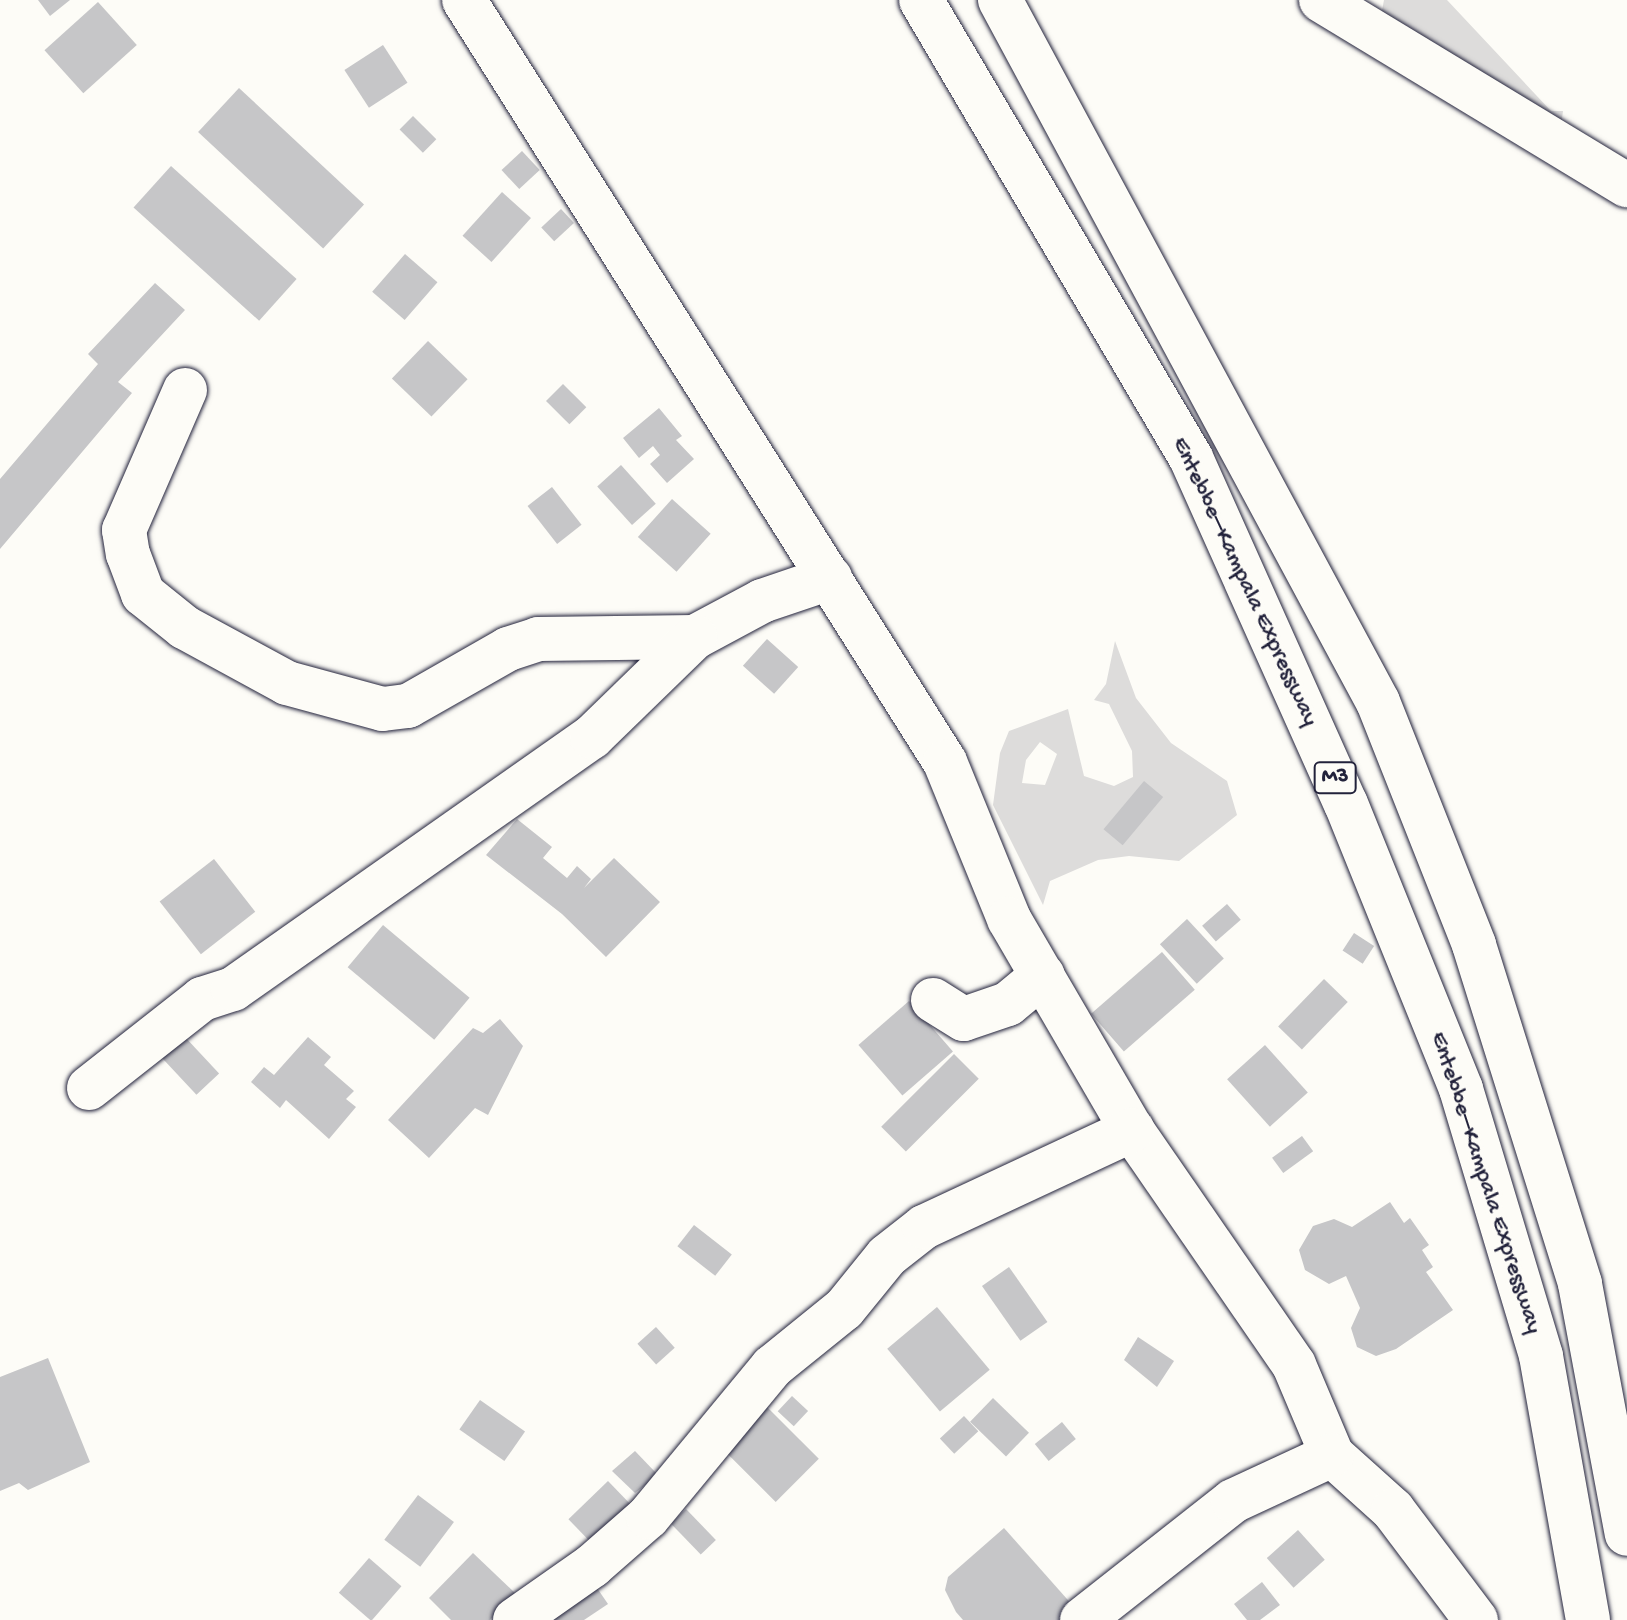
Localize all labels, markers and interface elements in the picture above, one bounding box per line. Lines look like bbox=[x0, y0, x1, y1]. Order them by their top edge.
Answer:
street label: Entebbe–Kampala Expressway bbox=[1164, 433, 1324, 731]
road number: M3 bbox=[1313, 760, 1357, 796]
street label: Entebbe–Kampala Expressway bbox=[1423, 1028, 1547, 1338]

